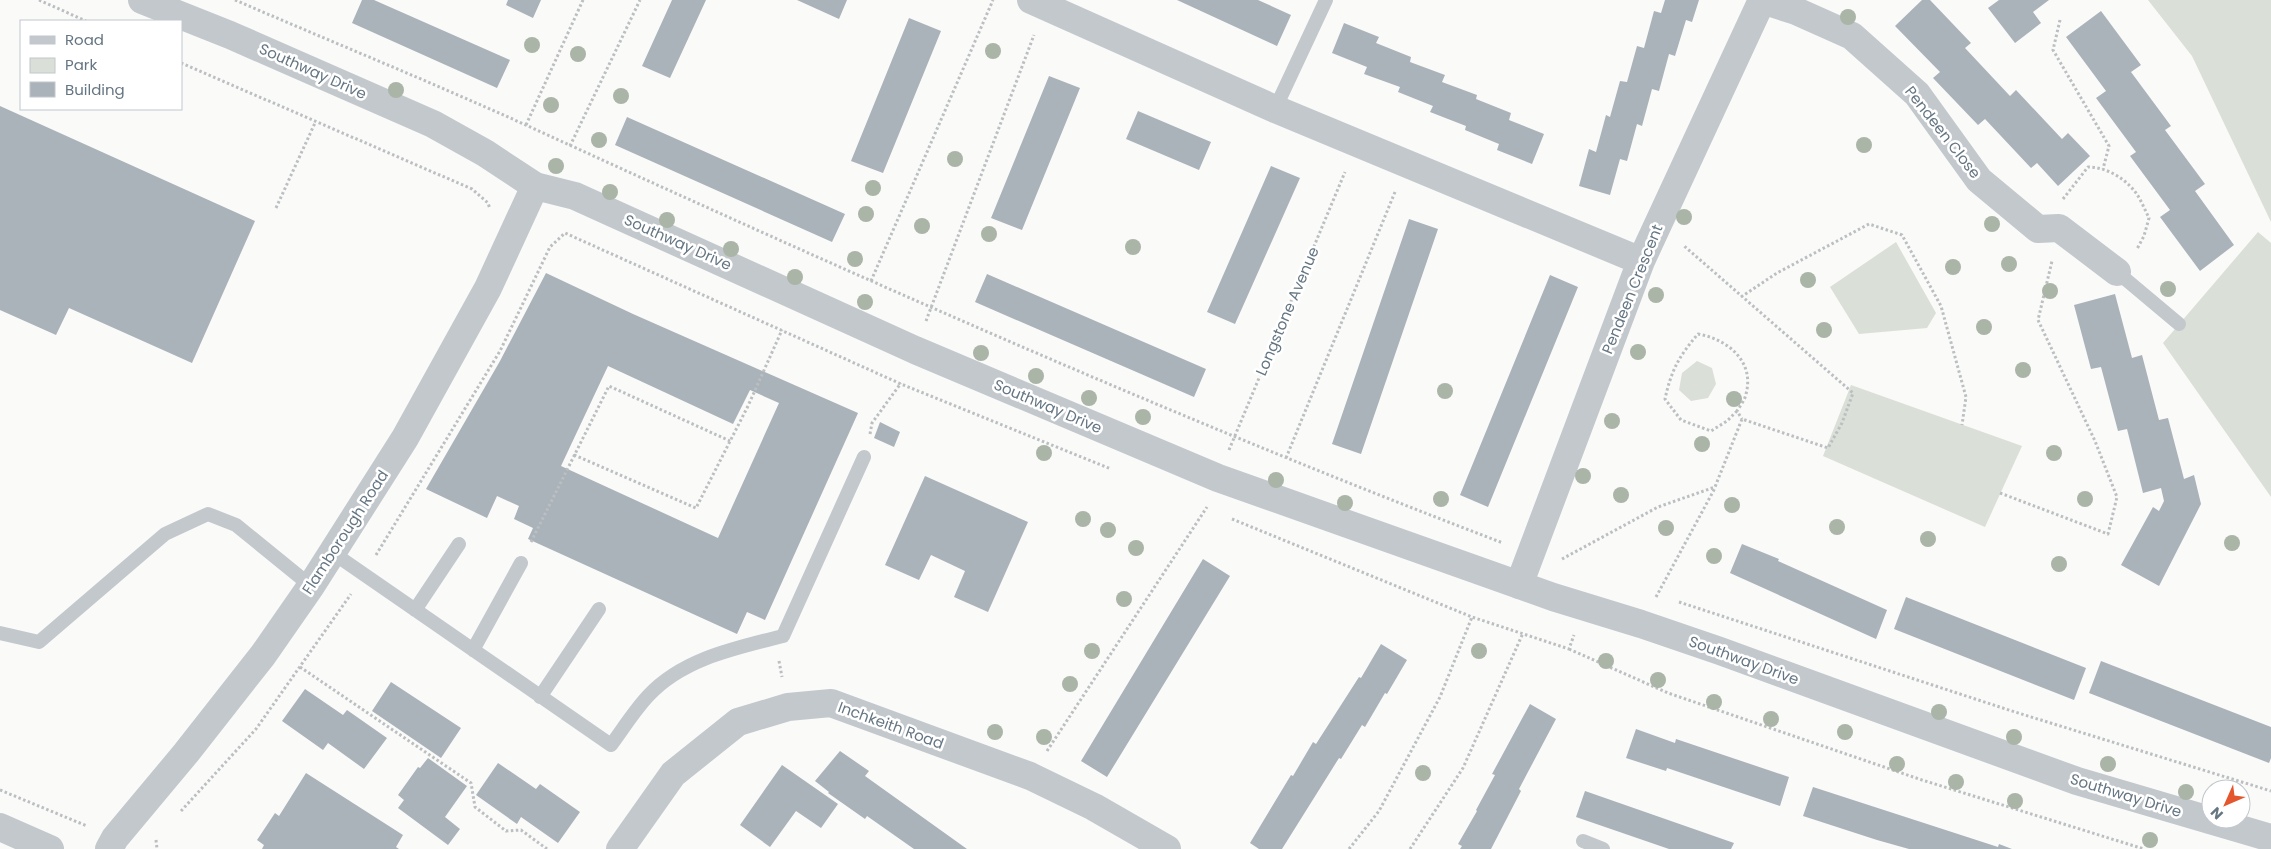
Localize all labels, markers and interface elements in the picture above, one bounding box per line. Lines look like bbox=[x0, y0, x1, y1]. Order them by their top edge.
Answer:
legend bbox=[20, 20, 182, 110]
text: Road bbox=[65, 29, 104, 50]
street label: Southway Drive bbox=[256, 38, 370, 104]
text: Park bbox=[65, 54, 97, 75]
text: Building bbox=[65, 79, 125, 100]
street label: Pendeen Close bbox=[1900, 81, 1986, 183]
street label: Southway Drive bbox=[621, 209, 735, 275]
street label: Pendeen Crescent bbox=[1596, 221, 1668, 357]
street label: Longstone Avenue bbox=[1250, 243, 1324, 379]
street label: Southway Drive bbox=[991, 374, 1105, 438]
street label: Flamborough Road bbox=[297, 466, 393, 598]
street label: Southway Drive bbox=[1686, 630, 1802, 690]
street label: Inchkeith Road bbox=[835, 696, 947, 754]
street label: Southway Drive bbox=[2068, 768, 2184, 822]
north arrow bbox=[2201, 779, 2251, 829]
text: N bbox=[2206, 802, 2228, 824]

